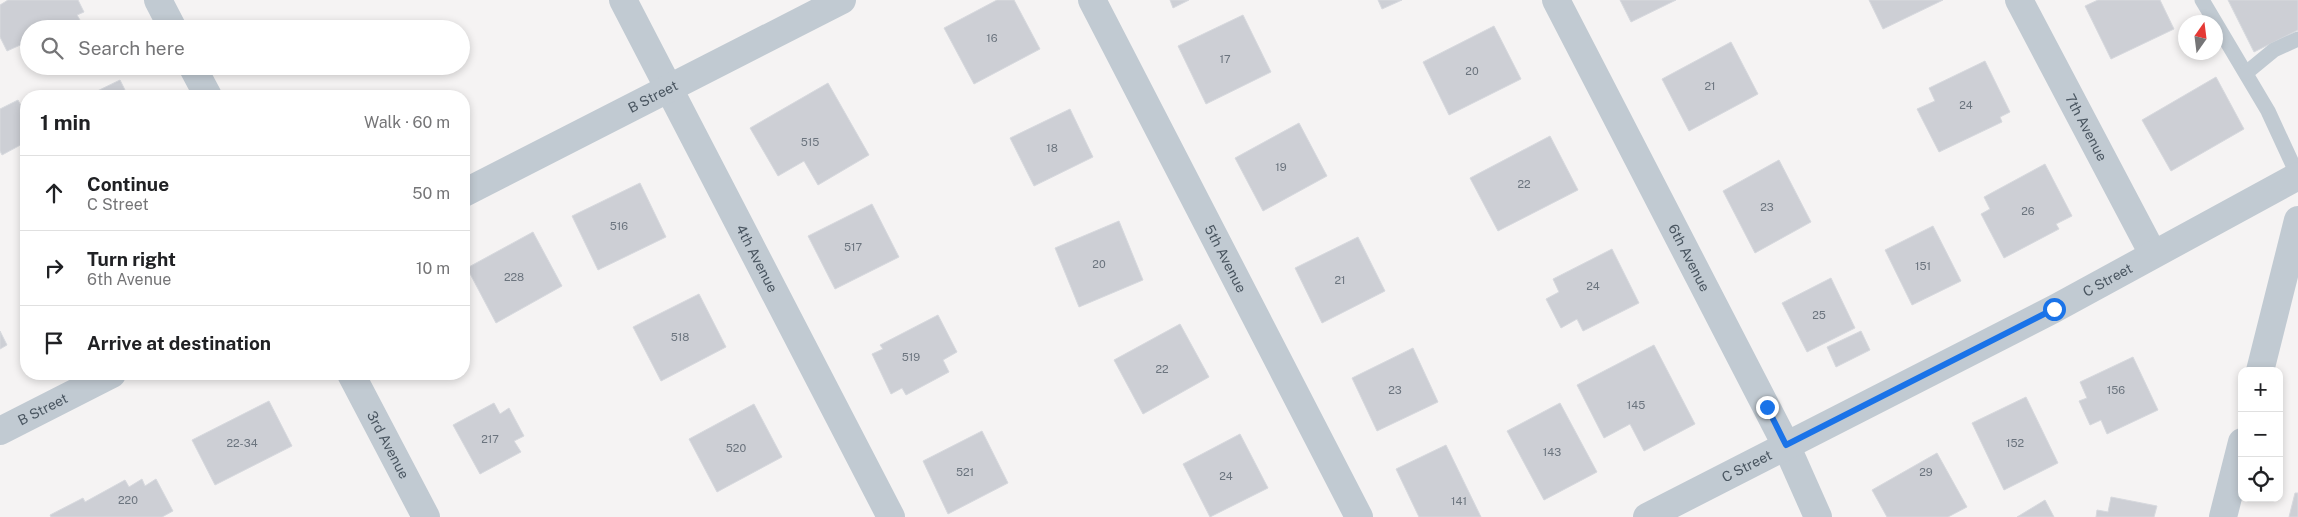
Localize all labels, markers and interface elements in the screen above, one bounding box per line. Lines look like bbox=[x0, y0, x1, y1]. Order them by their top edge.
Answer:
north arrow bbox=[2178, 15, 2223, 60]
search box bbox=[20, 20, 470, 75]
house number: 16 bbox=[986, 32, 998, 44]
icon: search bbox=[38, 34, 66, 62]
text: Search here bbox=[78, 37, 185, 59]
house number: 17 bbox=[1219, 53, 1231, 65]
house number: 20 bbox=[1465, 65, 1479, 77]
street label: B Street bbox=[625, 77, 680, 116]
house number: 21 bbox=[1704, 80, 1716, 92]
street label: 7th Avenue bbox=[2062, 91, 2110, 164]
house number: 24 bbox=[1959, 99, 1973, 111]
text: 1 min bbox=[40, 110, 91, 135]
text: Walk · 60 m bbox=[364, 113, 450, 132]
house number: 515 bbox=[801, 136, 819, 148]
house number: 18 bbox=[1046, 142, 1058, 154]
house number: 19 bbox=[1275, 161, 1287, 173]
text: Continue bbox=[87, 173, 169, 195]
house number: 22 bbox=[1517, 178, 1531, 190]
icon: ahead bbox=[40, 179, 68, 207]
text: 50 m bbox=[412, 184, 450, 203]
text: C Street bbox=[87, 195, 149, 214]
house number: 23 bbox=[1760, 201, 1774, 213]
house number: 26 bbox=[2021, 205, 2035, 217]
house number: 516 bbox=[610, 220, 628, 232]
street label: 6th Avenue bbox=[1665, 221, 1713, 294]
street label: 4th Avenue bbox=[733, 222, 781, 295]
street label: 5th Avenue bbox=[1201, 222, 1250, 295]
house number: 517 bbox=[844, 241, 862, 253]
text: Turn right bbox=[87, 248, 176, 270]
icon: right bbox=[40, 254, 68, 282]
house number: 20 bbox=[1092, 258, 1106, 270]
text: 10 m bbox=[416, 259, 450, 278]
house number: 151 bbox=[1915, 260, 1931, 272]
street label: C Street bbox=[2080, 260, 2135, 300]
text: 6th Avenue bbox=[87, 270, 171, 289]
house number: 228 bbox=[504, 271, 524, 283]
house number: 21 bbox=[1334, 274, 1346, 286]
house number: 24 bbox=[1586, 280, 1600, 292]
route start bbox=[2043, 298, 2066, 321]
house number: 25 bbox=[1812, 309, 1826, 321]
icon: arrive bbox=[40, 329, 68, 357]
house number: 518 bbox=[671, 331, 689, 343]
text: Arrive at destination bbox=[87, 332, 271, 354]
house number: 519 bbox=[902, 351, 920, 363]
house number: 22 bbox=[1155, 363, 1169, 375]
map controls bbox=[2238, 367, 2283, 502]
button: + bbox=[2238, 367, 2283, 412]
house number: 23 bbox=[1388, 384, 1402, 396]
house number: 156 bbox=[2107, 384, 2125, 396]
street label: B Street bbox=[15, 390, 70, 429]
route end bbox=[1756, 396, 1779, 419]
house number: 145 bbox=[1627, 399, 1645, 411]
street label: 3rd Avenue bbox=[364, 408, 412, 481]
button: − bbox=[2238, 412, 2283, 457]
house number: 217 bbox=[481, 433, 499, 445]
house number: 22-34 bbox=[226, 437, 258, 449]
house number: 152 bbox=[2006, 437, 2024, 449]
house number: 520 bbox=[726, 442, 746, 454]
house number: 143 bbox=[1543, 446, 1561, 458]
street label: C Street bbox=[1719, 447, 1774, 485]
button: locate bbox=[2238, 457, 2283, 502]
house number: 521 bbox=[956, 466, 974, 478]
house number: 29 bbox=[1919, 466, 1933, 478]
house number: 24 bbox=[1219, 470, 1233, 482]
house number: 220 bbox=[118, 494, 138, 506]
house number: 141 bbox=[1451, 495, 1467, 507]

